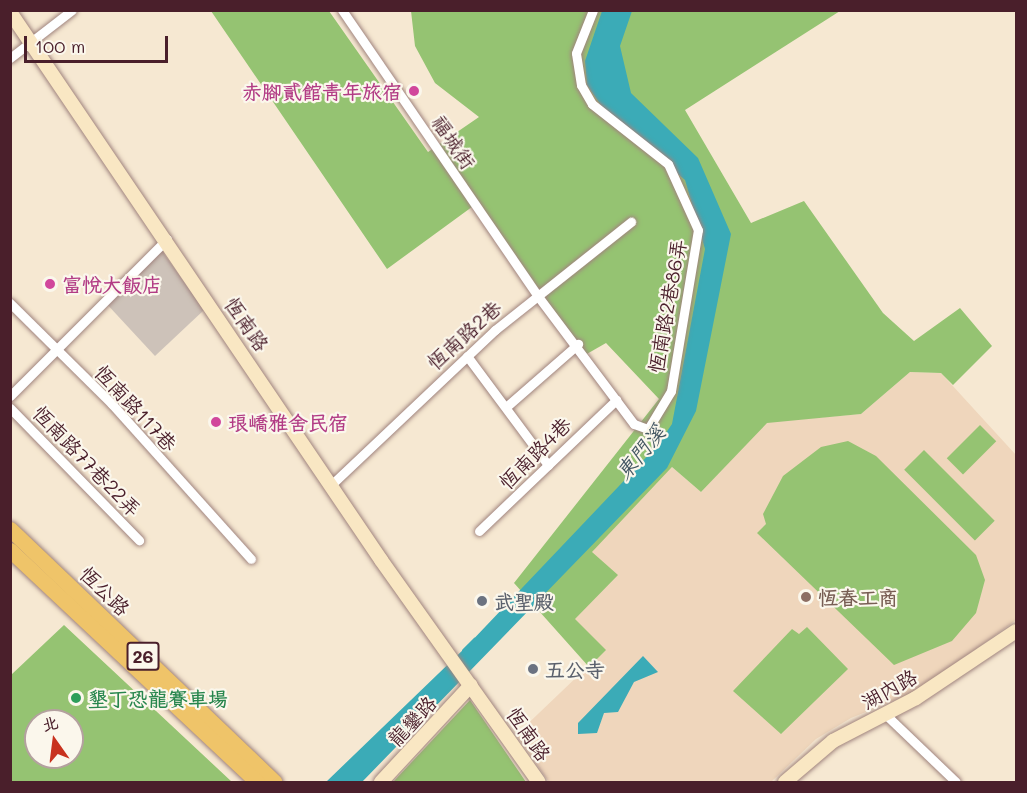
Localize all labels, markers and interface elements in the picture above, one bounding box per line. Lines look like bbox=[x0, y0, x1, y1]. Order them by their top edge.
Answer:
scale bar bbox=[27, 24, 171, 62]
text: 100 m bbox=[35, 34, 85, 58]
place label: 赤腳貳館青年旅宿 bbox=[242, 79, 402, 103]
marker: 赤腳貳館青年旅宿 bbox=[407, 84, 421, 98]
street label: 福城街 bbox=[427, 110, 481, 174]
street label: 恆南路2巷86弄 bbox=[643, 237, 691, 375]
place label: 富悅大飯店 bbox=[62, 272, 162, 296]
marker: 富悅大飯店 bbox=[43, 277, 57, 291]
street label: 恆南路 bbox=[220, 293, 274, 355]
street label: 恆南路2巷 bbox=[422, 296, 506, 374]
street label: 恆南路117巷 bbox=[90, 360, 182, 456]
street label: 恆南路77巷22弄 bbox=[28, 401, 146, 521]
place label: 琅嶠雅舍民宿 bbox=[228, 410, 348, 434]
street label: 恆南路4巷 bbox=[494, 412, 576, 494]
marker: 琅嶠雅舍民宿 bbox=[209, 415, 223, 429]
water label: 東門溪 bbox=[610, 420, 670, 484]
street label: 恆公路 bbox=[75, 562, 135, 620]
place label: 恆春工商 bbox=[818, 585, 898, 609]
place label: 武聖殿 bbox=[494, 589, 554, 613]
marker: 恆春工商 bbox=[799, 590, 813, 604]
marker: 武聖殿 bbox=[475, 594, 489, 608]
road number: 26 bbox=[126, 641, 160, 671]
place label: 五公寺 bbox=[545, 657, 605, 681]
marker: 五公寺 bbox=[526, 662, 540, 676]
street label: 湖內路 bbox=[857, 664, 921, 714]
place label: 墾丁恐龍賽車場 bbox=[88, 686, 228, 710]
marker: 墾丁恐龍賽車場 bbox=[69, 691, 83, 705]
street label: 龍鑾路 bbox=[383, 691, 441, 751]
street label: 恆南路 bbox=[502, 703, 556, 765]
north arrow bbox=[24, 709, 84, 769]
text: 北 bbox=[40, 711, 60, 735]

